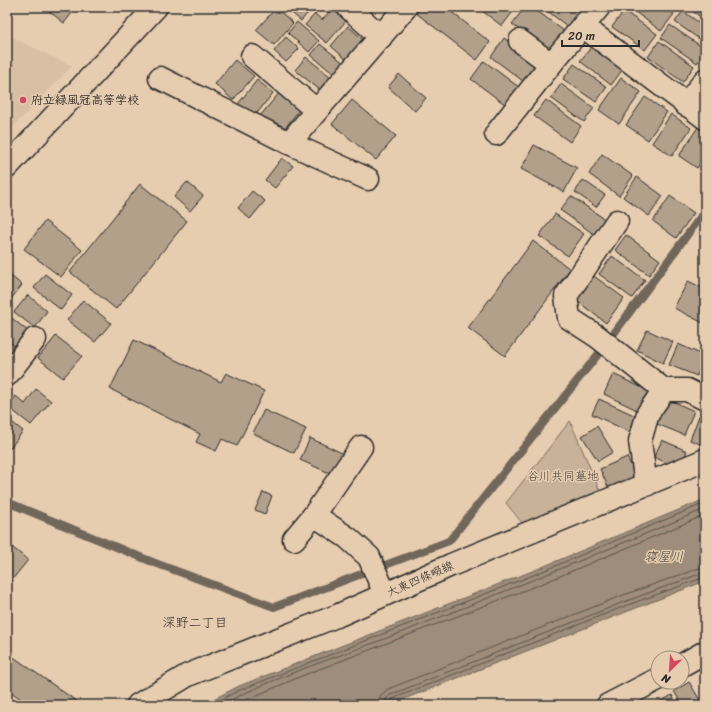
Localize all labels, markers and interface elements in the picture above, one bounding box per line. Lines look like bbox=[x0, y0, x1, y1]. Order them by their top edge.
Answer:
scale bar bbox=[562, 22, 639, 48]
text: 20 m bbox=[568, 25, 595, 47]
place label: 府立緑風冠高等学校 bbox=[31, 89, 139, 111]
marker: 府立緑風冠高等学校 bbox=[18, 95, 28, 105]
park label: 谷川共同墓地 bbox=[527, 465, 599, 487]
water label: 寝屋川 bbox=[644, 545, 684, 568]
street label: 大東四條畷線 bbox=[383, 554, 457, 604]
district label: 深野二丁目 bbox=[162, 611, 228, 634]
north arrow bbox=[650, 650, 690, 690]
text: N bbox=[658, 668, 674, 689]

